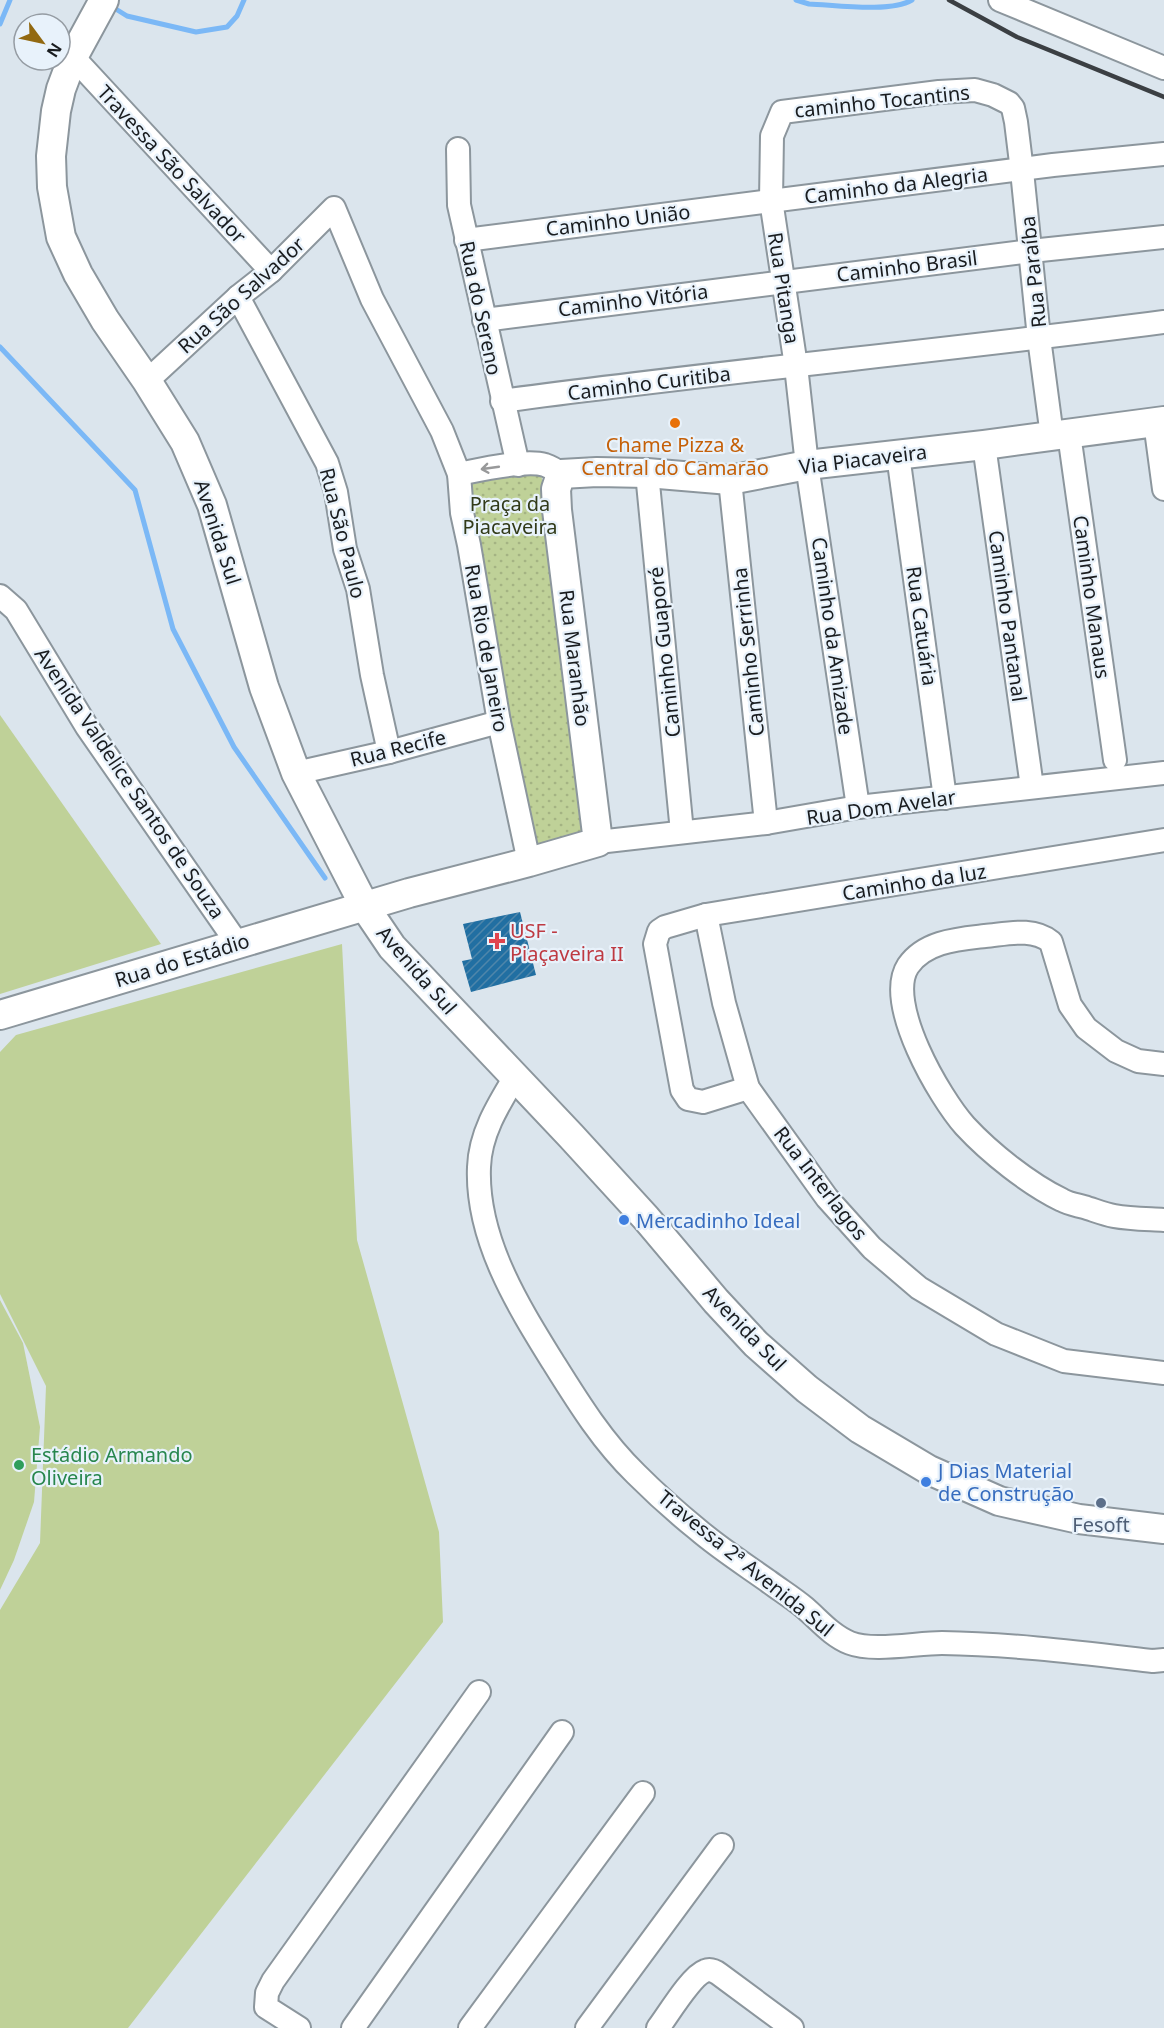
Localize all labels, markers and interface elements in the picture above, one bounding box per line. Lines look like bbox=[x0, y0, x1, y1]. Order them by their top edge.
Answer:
north arrow bbox=[12, 12, 72, 72]
text: N bbox=[42, 39, 67, 62]
street label: caminho Tocantins bbox=[793, 78, 971, 124]
street label: Travessa São Salvador bbox=[91, 79, 253, 249]
street label: Caminho da Alegria bbox=[803, 160, 989, 210]
street label: Caminho União bbox=[544, 198, 692, 242]
street label: Rua Paraíba bbox=[1014, 215, 1052, 329]
street label: Rua Pitanga bbox=[762, 230, 806, 346]
street label: Rua São Salvador bbox=[172, 231, 310, 359]
street label: Rua do Sereno bbox=[454, 238, 508, 378]
street label: Caminho Brasil bbox=[835, 244, 979, 288]
street label: Caminho Vitória bbox=[556, 277, 710, 323]
street label: Caminho Curitiba bbox=[566, 360, 732, 406]
marker: Chame Pizza & Central do Camarão bbox=[668, 416, 682, 430]
place label: Chame Pizza & Central do Camarão bbox=[581, 431, 769, 481]
street label: Via Piacaveira bbox=[798, 438, 928, 480]
one-way arrow bbox=[481, 463, 501, 474]
street label: Rua São Paulo bbox=[314, 465, 372, 601]
street label: Avenida Sul bbox=[188, 476, 248, 588]
park label: Praça da Piacaveira bbox=[463, 490, 557, 540]
street label: Caminho Manaus bbox=[1067, 514, 1117, 680]
street label: Caminho Pantanal bbox=[983, 529, 1033, 703]
street label: Caminho da Amizade bbox=[806, 535, 860, 737]
street label: Rua Rio de Janeiro bbox=[459, 562, 515, 734]
street label: Rua Catuária bbox=[900, 564, 944, 688]
street label: Caminho Guaporé bbox=[642, 565, 686, 739]
street label: Caminho Serrinha bbox=[726, 566, 770, 738]
street label: Rua Maranhão bbox=[553, 588, 597, 728]
street label: Avenida Valdelice Santos de Souza bbox=[29, 642, 231, 924]
street label: Rua Recife bbox=[347, 723, 449, 773]
street label: Rua Dom Avelar bbox=[805, 783, 957, 831]
street label: Caminho da luz bbox=[840, 857, 988, 907]
place label: USF - Piaçaveira II bbox=[510, 917, 624, 967]
street label: Avenida Sul bbox=[371, 920, 463, 1020]
street label: Rua do Estádio bbox=[111, 927, 253, 993]
marker: USF - Piaçaveira II bbox=[488, 932, 506, 950]
street label: Rua Interlagos bbox=[768, 1121, 874, 1245]
place label: Mercadinho Ideal bbox=[636, 1207, 800, 1234]
marker: Mercadinho Ideal bbox=[617, 1213, 631, 1227]
street label: Avenida Sul bbox=[697, 1279, 793, 1377]
place label: Estádio Armando Oliveira bbox=[31, 1441, 193, 1491]
place label: J Dias Material de Construção bbox=[936, 1457, 1074, 1507]
marker: Estádio Armando Oliveira bbox=[12, 1458, 26, 1472]
marker: J Dias Material de Construção bbox=[919, 1475, 933, 1489]
street label: Travessa 2ª Avenida Sul bbox=[652, 1484, 840, 1642]
marker: Fesoft bbox=[1094, 1496, 1108, 1510]
place label: Fesoft bbox=[1072, 1511, 1130, 1538]

